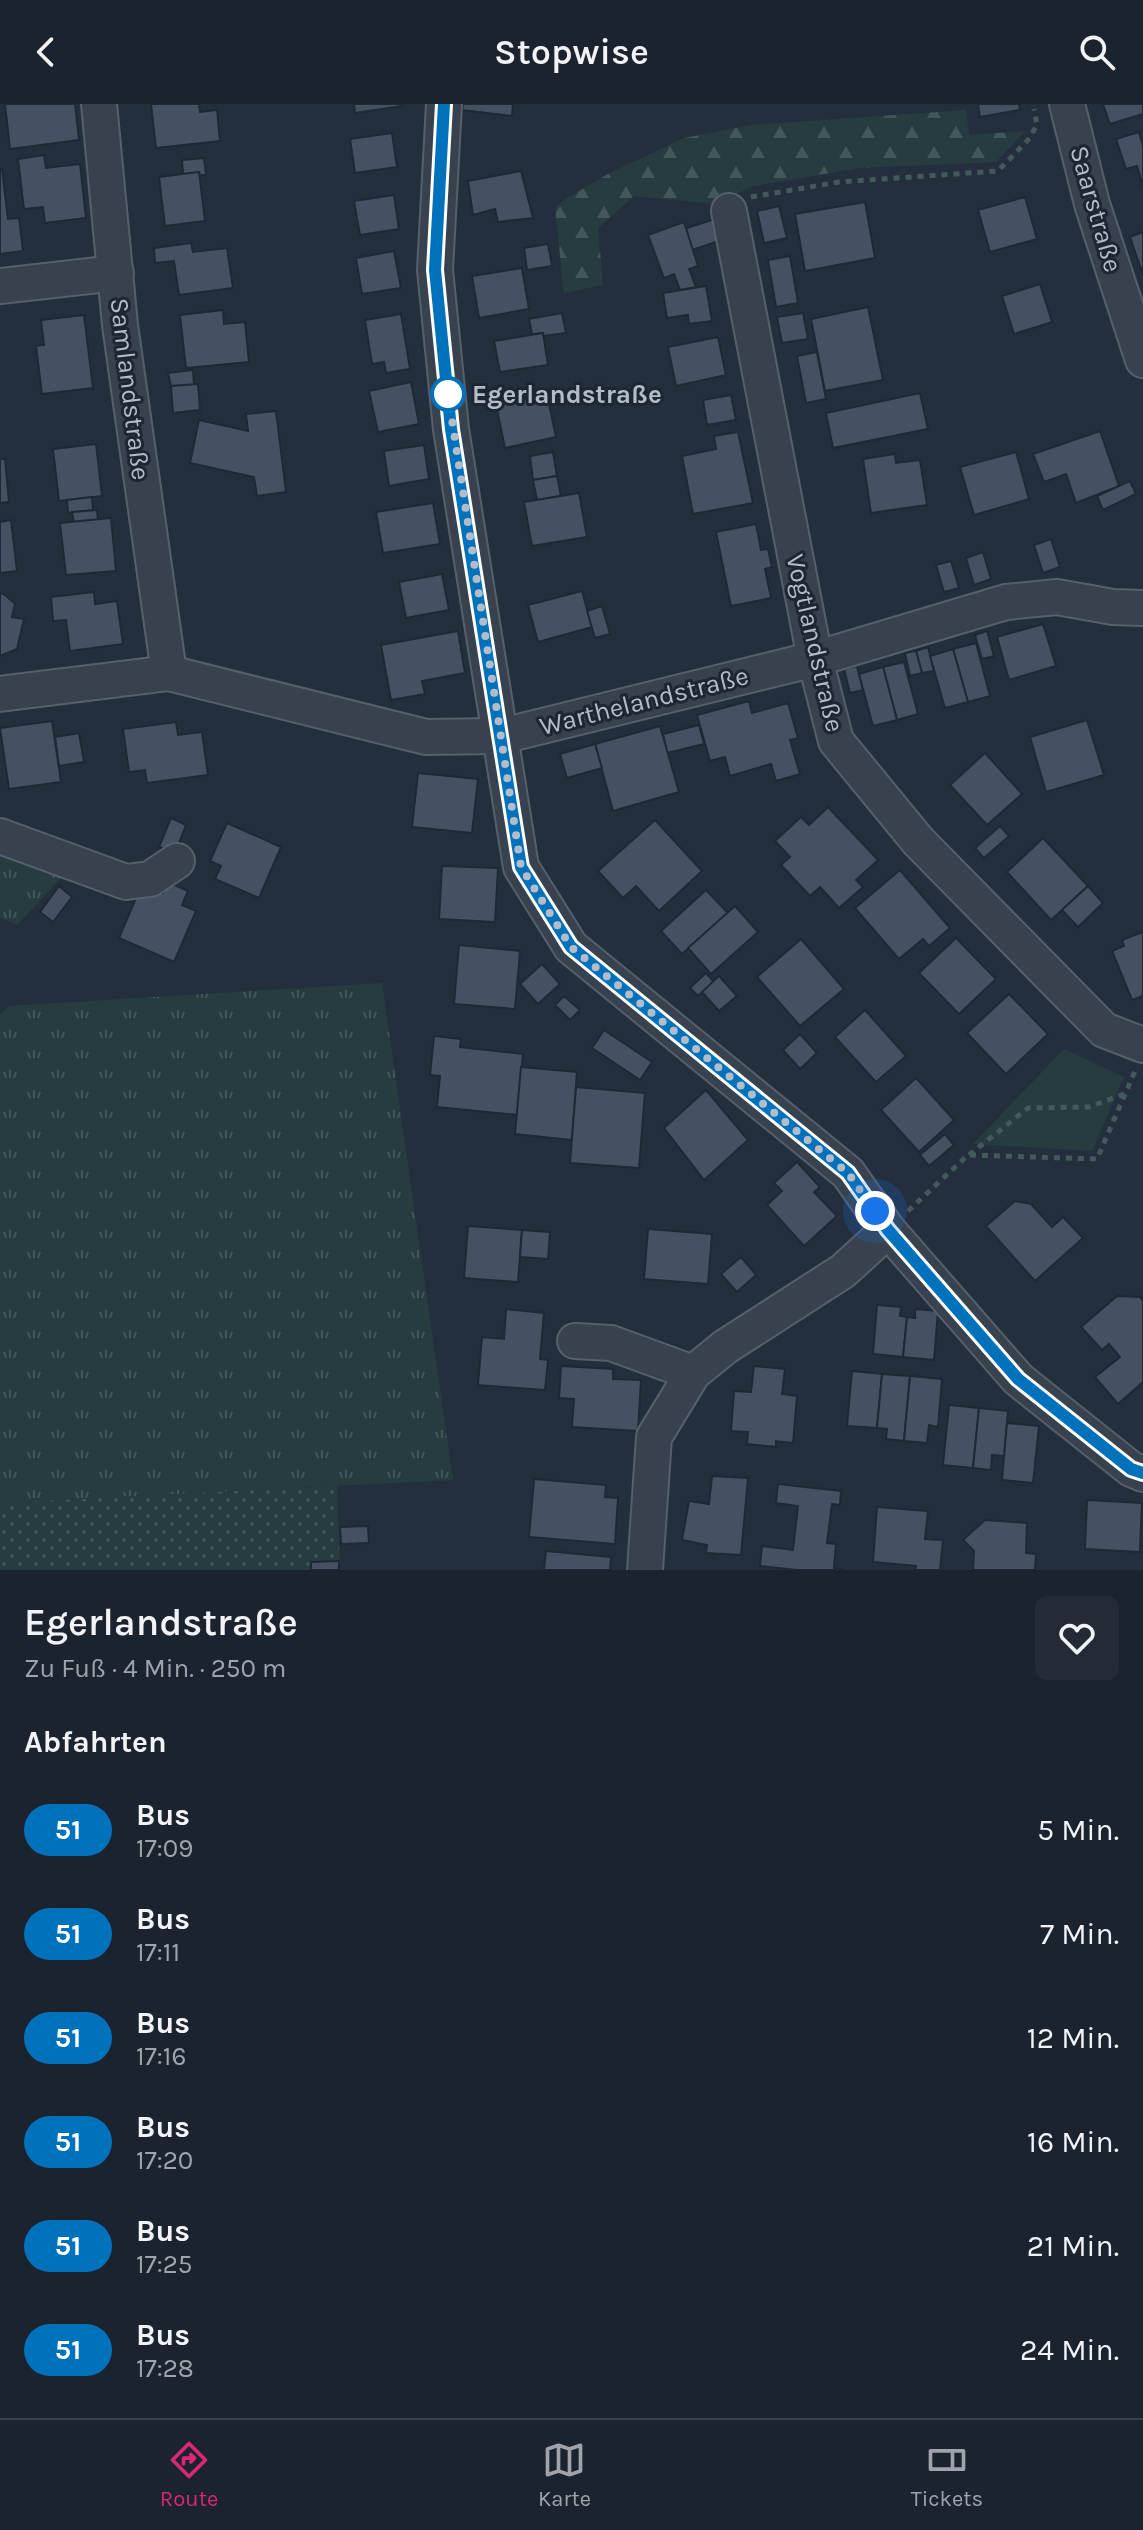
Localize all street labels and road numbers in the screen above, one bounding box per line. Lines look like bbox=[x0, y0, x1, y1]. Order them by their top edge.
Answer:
street label: Saarstraße bbox=[1063, 142, 1129, 276]
street label: Samlandstraße bbox=[103, 296, 157, 482]
street label: Vogtlandstraße bbox=[779, 551, 851, 735]
street label: Warthelandstraße bbox=[536, 660, 752, 742]

